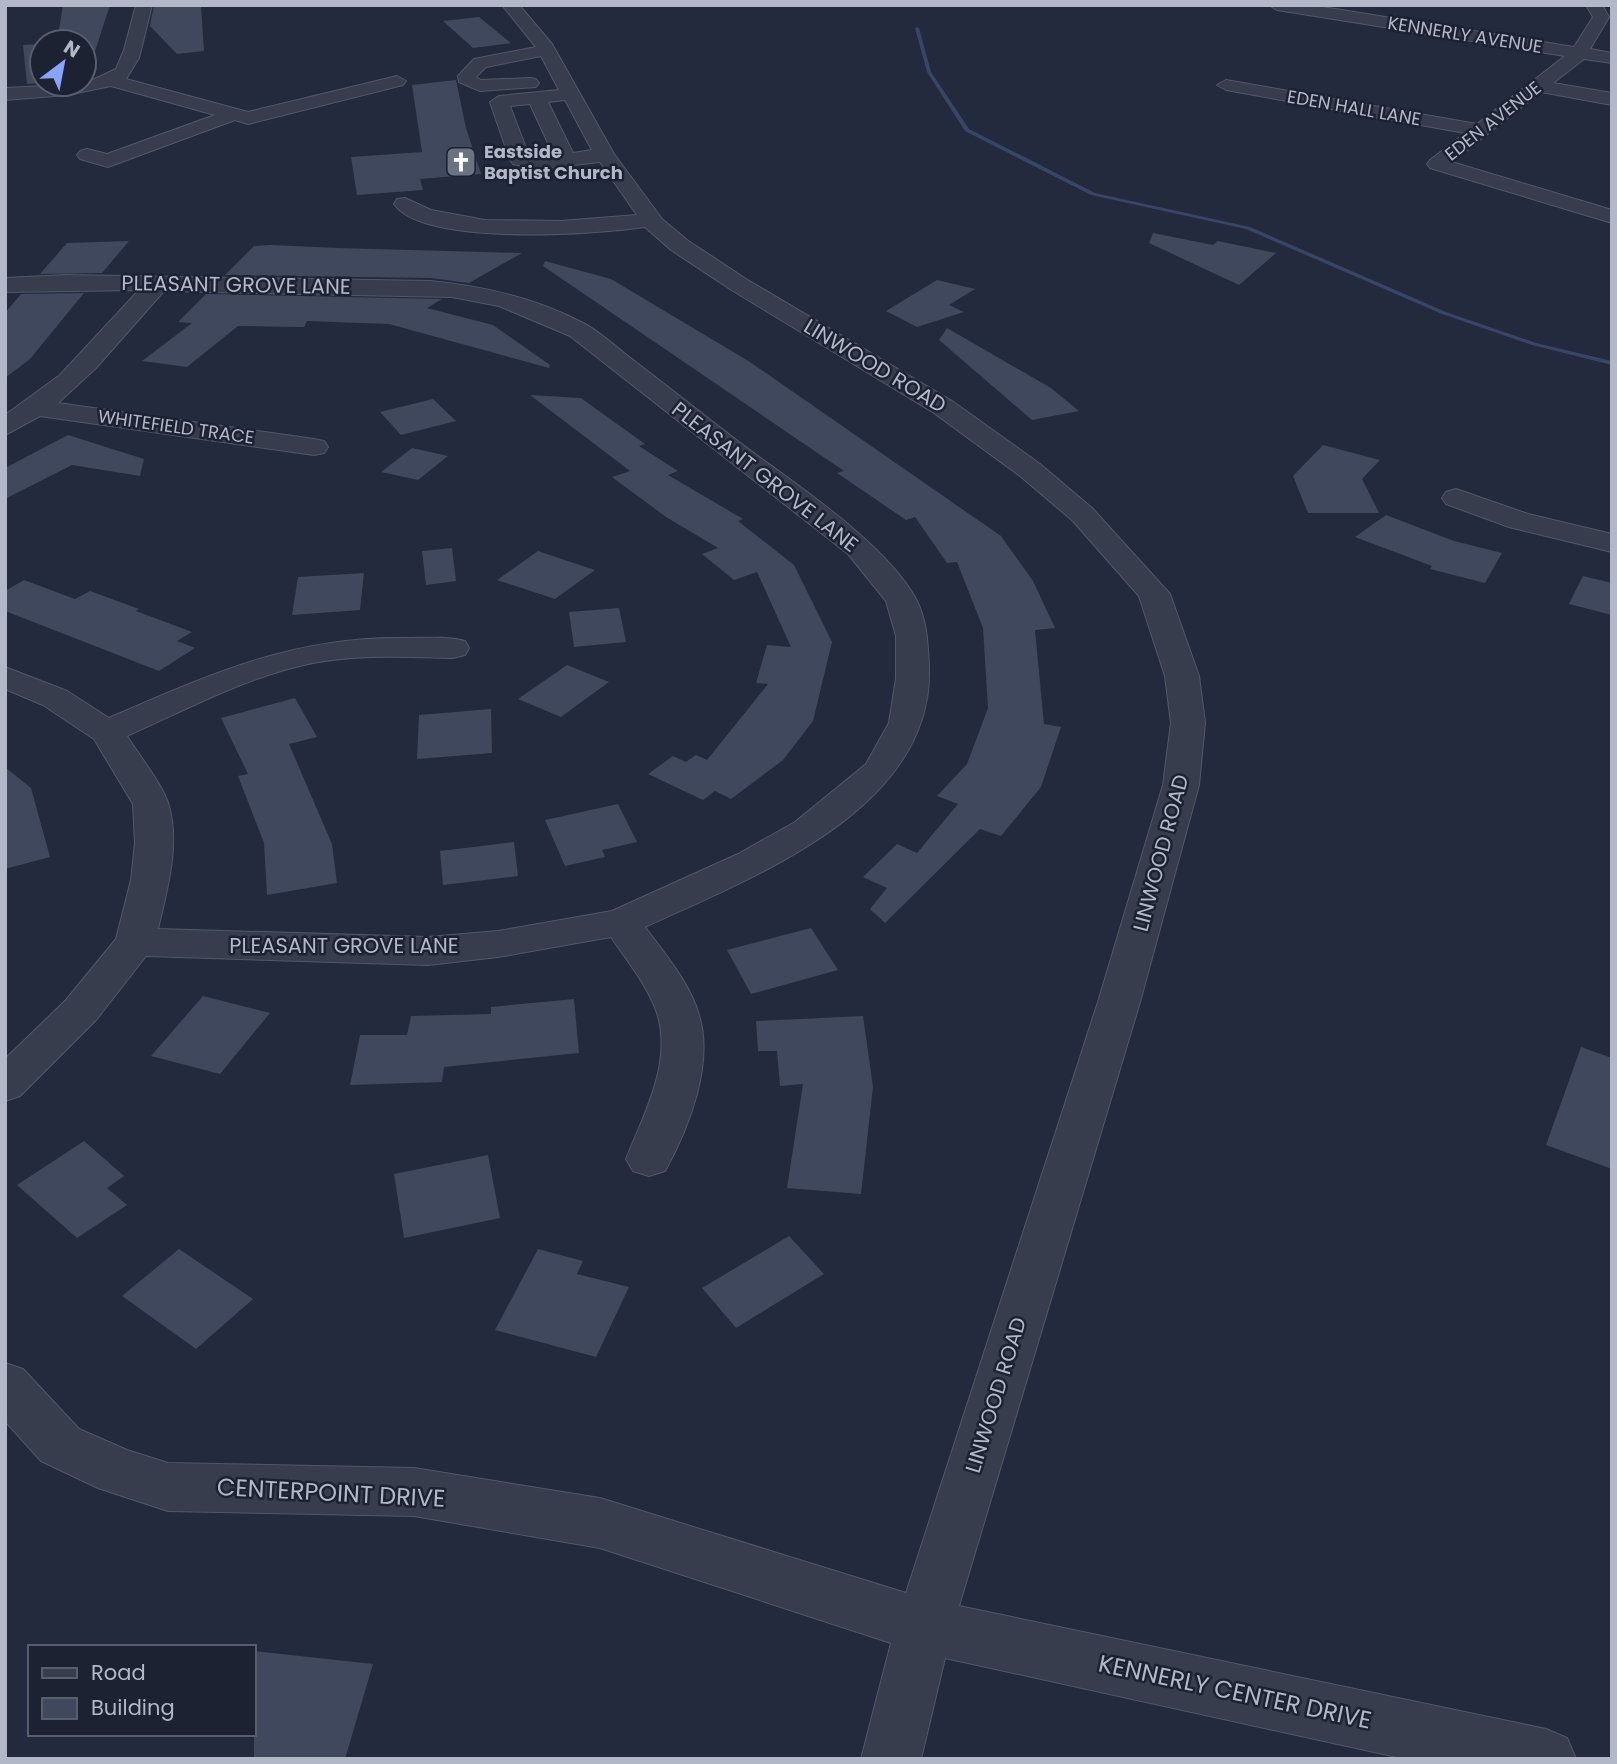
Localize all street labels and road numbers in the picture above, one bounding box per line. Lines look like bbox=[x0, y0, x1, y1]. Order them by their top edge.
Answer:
street label: KENNERLY AVENUE bbox=[1386, 10, 1544, 59]
street label: EDEN AVENUE bbox=[1439, 75, 1546, 166]
street label: EDEN HALL LANE bbox=[1285, 83, 1423, 132]
street label: PLEASANT GROVE LANE bbox=[121, 268, 351, 301]
street label: LINWOOD ROAD bbox=[799, 312, 952, 420]
street label: PLEASANT GROVE LANE bbox=[666, 395, 865, 559]
street label: WHITEFIELD TRACE bbox=[96, 403, 256, 450]
street label: LINWOOD ROAD bbox=[1126, 771, 1195, 935]
street label: PLEASANT GROVE LANE bbox=[229, 931, 459, 960]
street label: LINWOOD ROAD bbox=[958, 1314, 1033, 1476]
street label: CENTERPOINT DRIVE bbox=[216, 1470, 446, 1515]
street label: KENNERLY CENTER DRIVE bbox=[1096, 1646, 1375, 1737]

